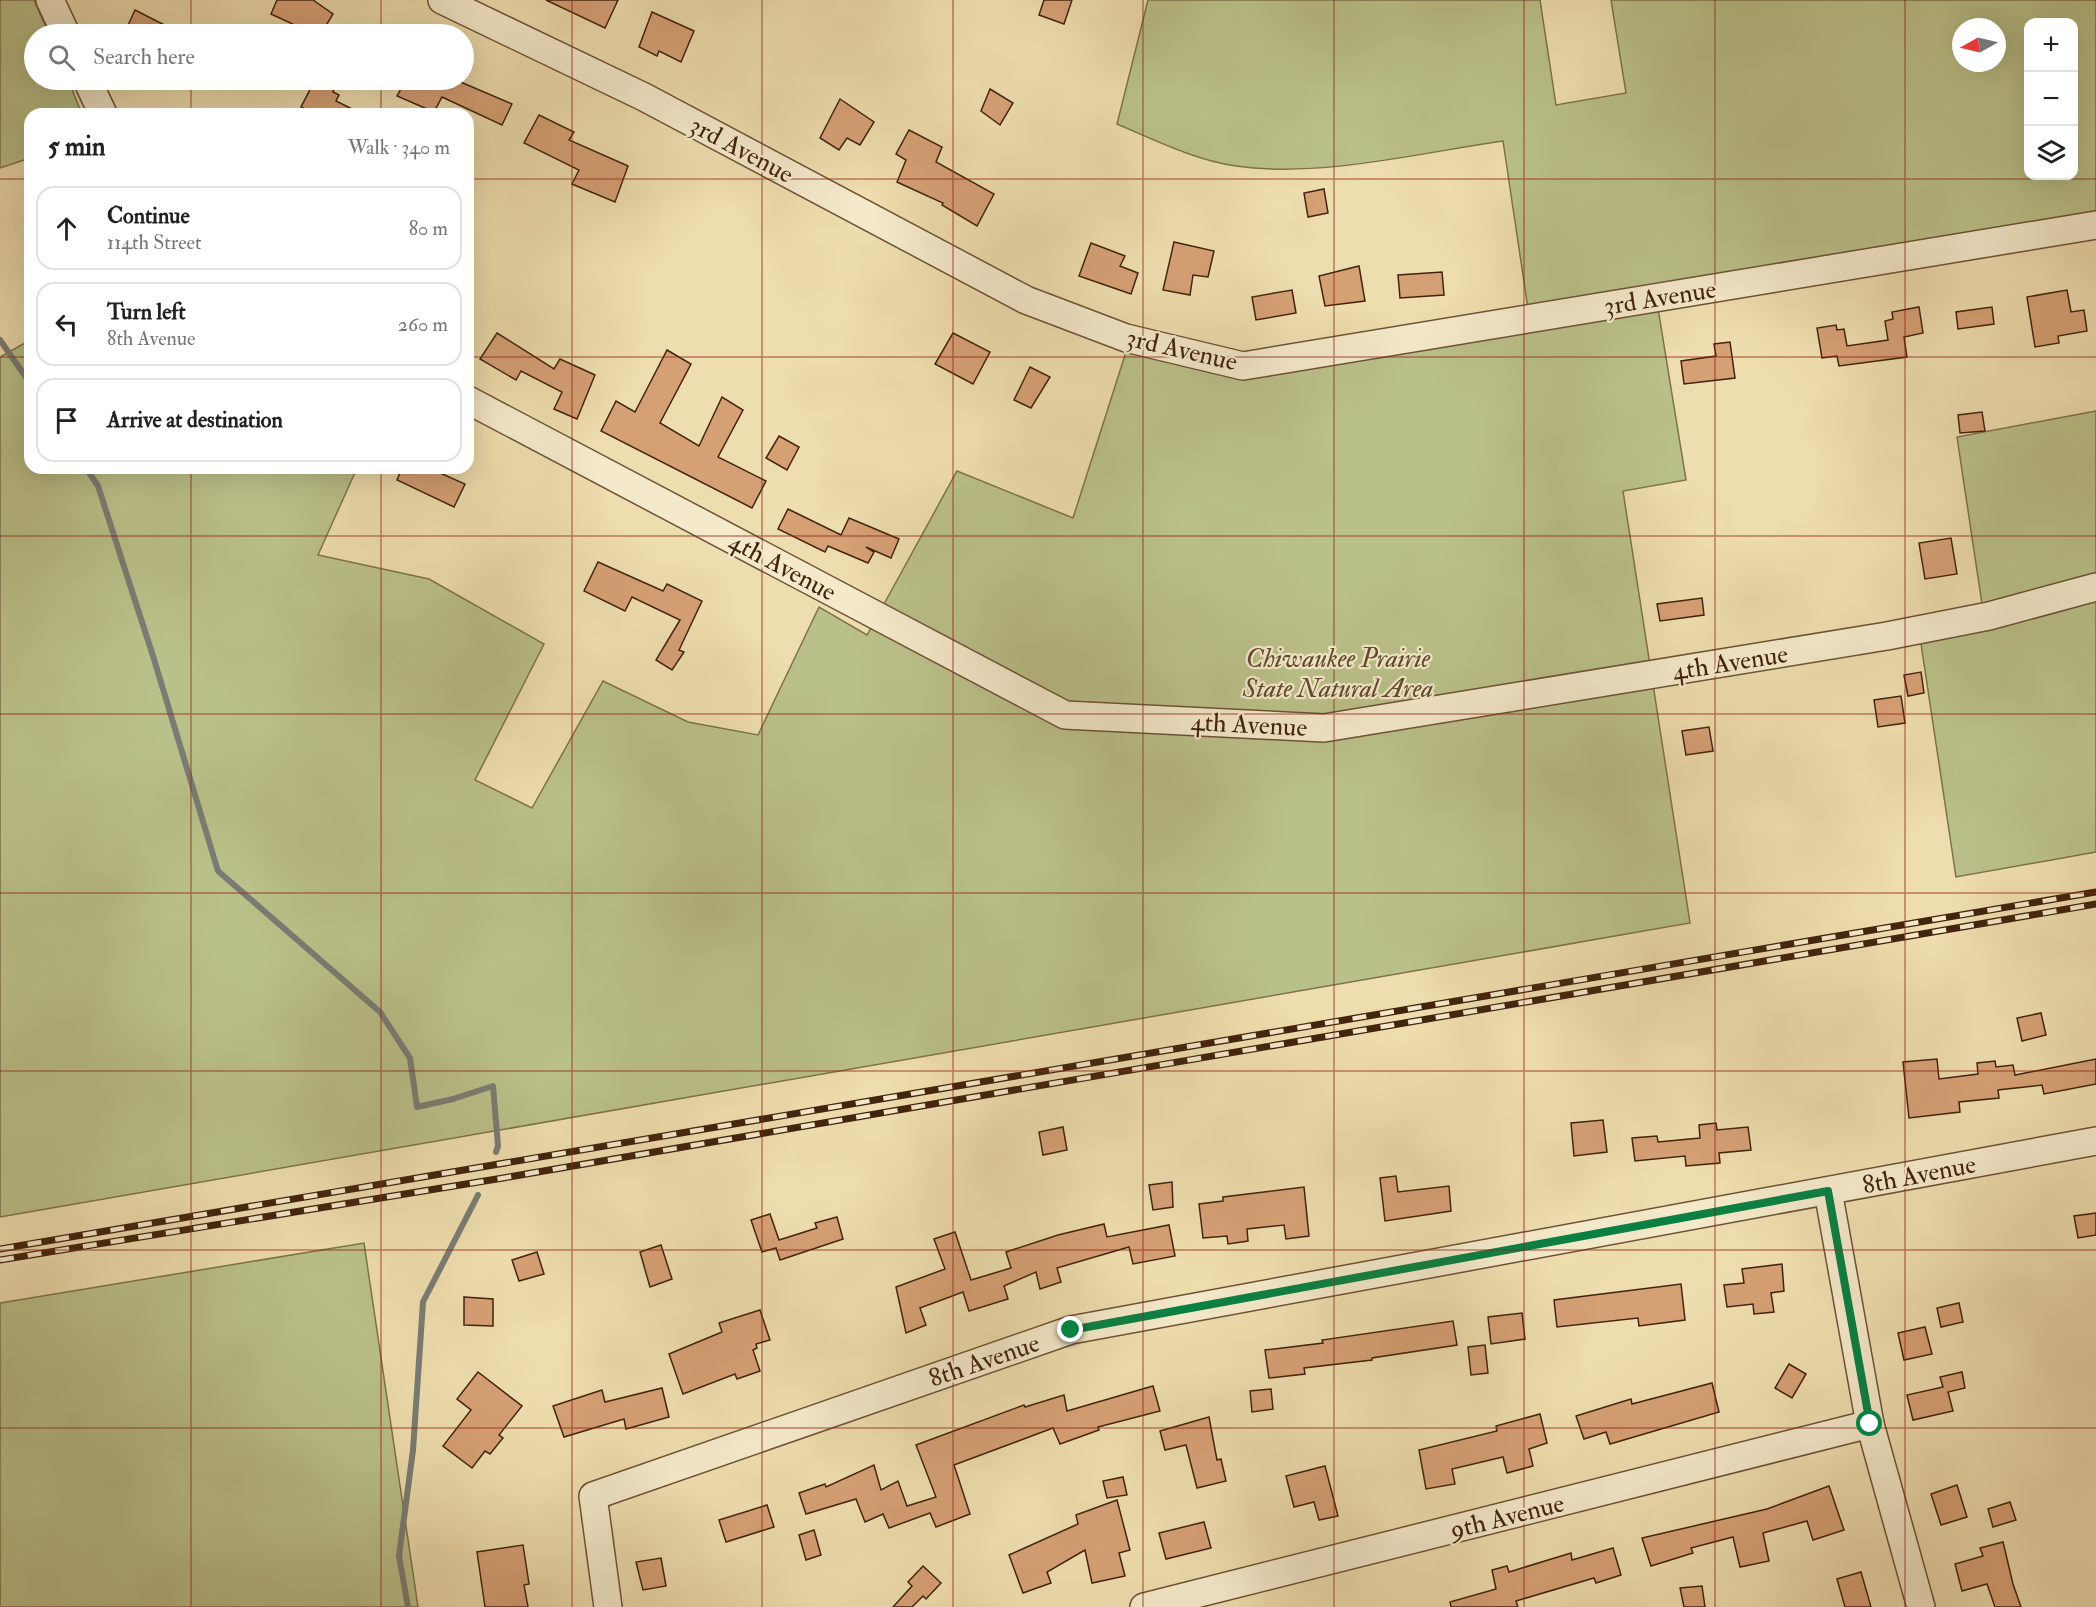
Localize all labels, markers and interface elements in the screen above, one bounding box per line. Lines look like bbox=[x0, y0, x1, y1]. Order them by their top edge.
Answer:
north arrow bbox=[1952, 18, 2006, 72]
map controls bbox=[2024, 18, 2078, 180]
button: + bbox=[2024, 18, 2078, 72]
search box bbox=[24, 24, 474, 90]
icon: search bbox=[45, 41, 78, 74]
text: Search here bbox=[93, 43, 195, 71]
button: − bbox=[2024, 72, 2078, 126]
street label: 3rd Avenue bbox=[684, 109, 799, 191]
button: layers bbox=[2024, 126, 2078, 180]
text: 5 min bbox=[48, 131, 105, 163]
text: Walk · 340 m bbox=[348, 135, 450, 160]
text: Continue bbox=[107, 202, 190, 230]
icon: ahead bbox=[50, 212, 83, 245]
text: 80 m bbox=[409, 216, 448, 241]
text: 114th Street bbox=[107, 230, 201, 255]
street label: 3rd Avenue bbox=[1602, 273, 1719, 323]
text: Turn left bbox=[107, 298, 186, 326]
icon: left bbox=[50, 308, 83, 341]
text: 260 m bbox=[398, 312, 448, 337]
street label: 3rd Avenue bbox=[1123, 322, 1241, 378]
text: 8th Avenue bbox=[107, 326, 195, 351]
icon: arrive bbox=[50, 404, 83, 437]
text: Arrive at destination bbox=[107, 406, 283, 434]
street label: 4th Avenue bbox=[723, 525, 842, 608]
street label: 4th Avenue bbox=[1670, 638, 1790, 688]
park label: Chiwaukee Prairie State Natural Area bbox=[1242, 643, 1433, 705]
street label: 4th Avenue bbox=[1190, 706, 1308, 744]
street label: 8th Avenue bbox=[1860, 1148, 1979, 1202]
route end bbox=[1057, 1316, 1083, 1342]
street label: 8th Avenue bbox=[925, 1327, 1044, 1395]
route start bbox=[1856, 1410, 1882, 1436]
street label: 9th Avenue bbox=[1445, 1487, 1568, 1547]

